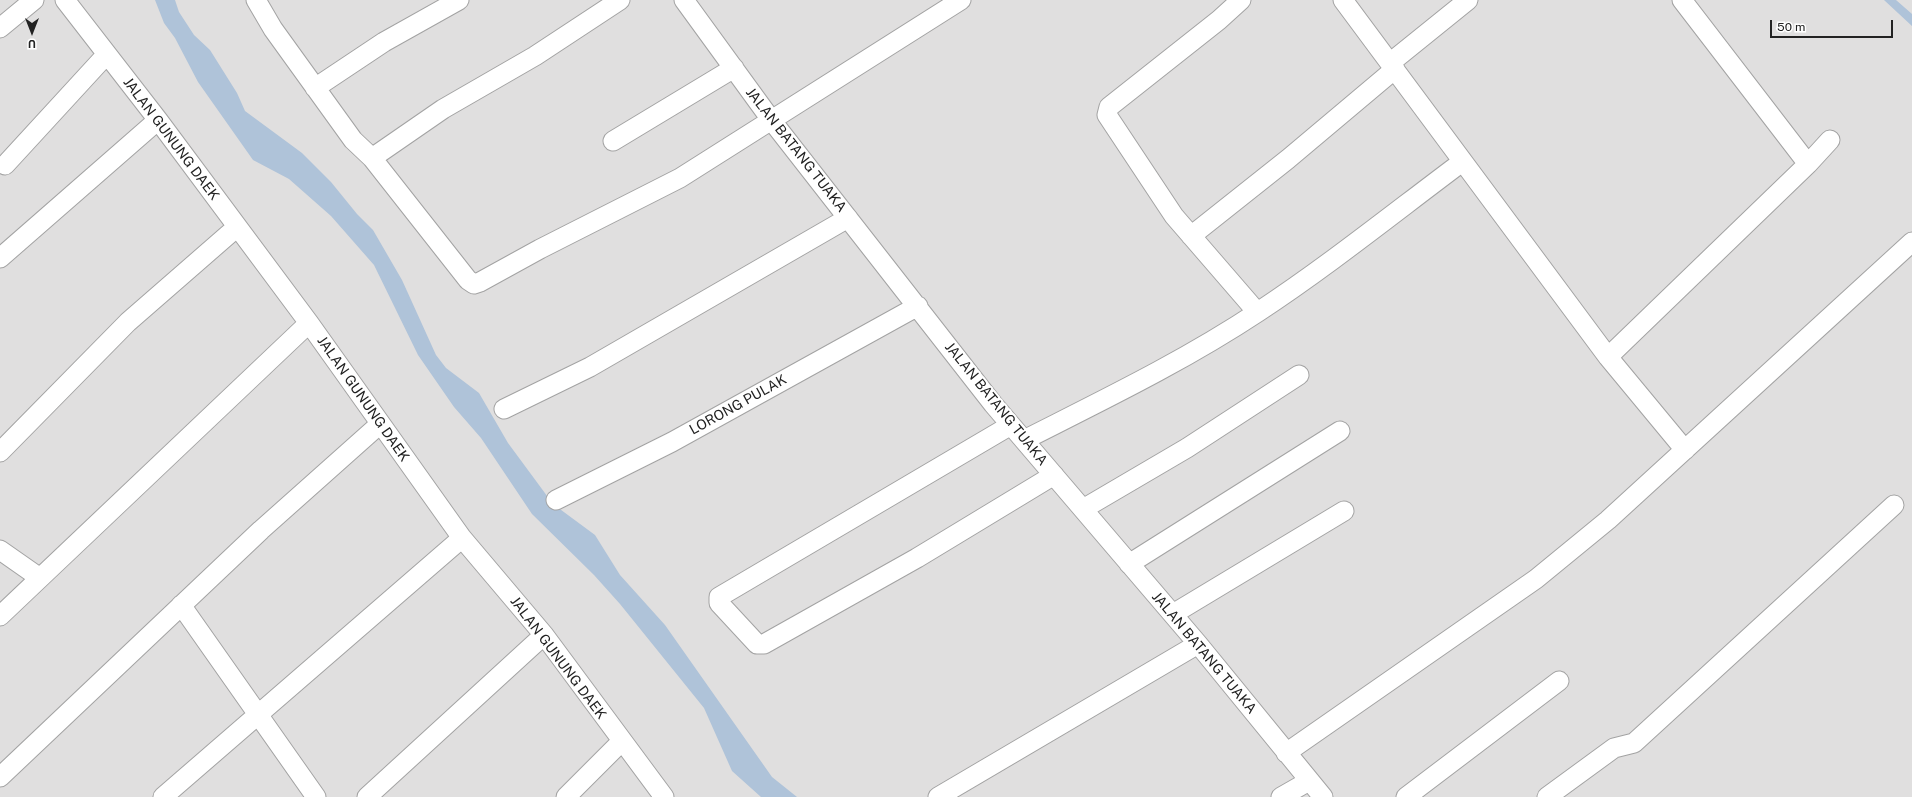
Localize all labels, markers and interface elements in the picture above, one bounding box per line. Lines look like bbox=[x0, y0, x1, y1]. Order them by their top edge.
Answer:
north arrow bbox=[12, 12, 52, 52]
scale bar bbox=[1772, 12, 1895, 38]
text: 50 m bbox=[1777, 20, 1805, 34]
text: U bbox=[28, 38, 36, 50]
street label: JALAN GUNUNG DAEK bbox=[119, 74, 223, 204]
street label: JALAN BATANG TUAKA bbox=[742, 84, 850, 216]
street label: JALAN GUNUNG DAEK bbox=[313, 333, 413, 465]
street label: JALAN BATANG TUAKA bbox=[941, 339, 1051, 469]
street label: LORONG PULAK bbox=[687, 371, 789, 439]
street label: JALAN BATANG TUAKA bbox=[1148, 589, 1260, 717]
street label: JALAN GUNUNG DAEK bbox=[506, 593, 610, 723]

